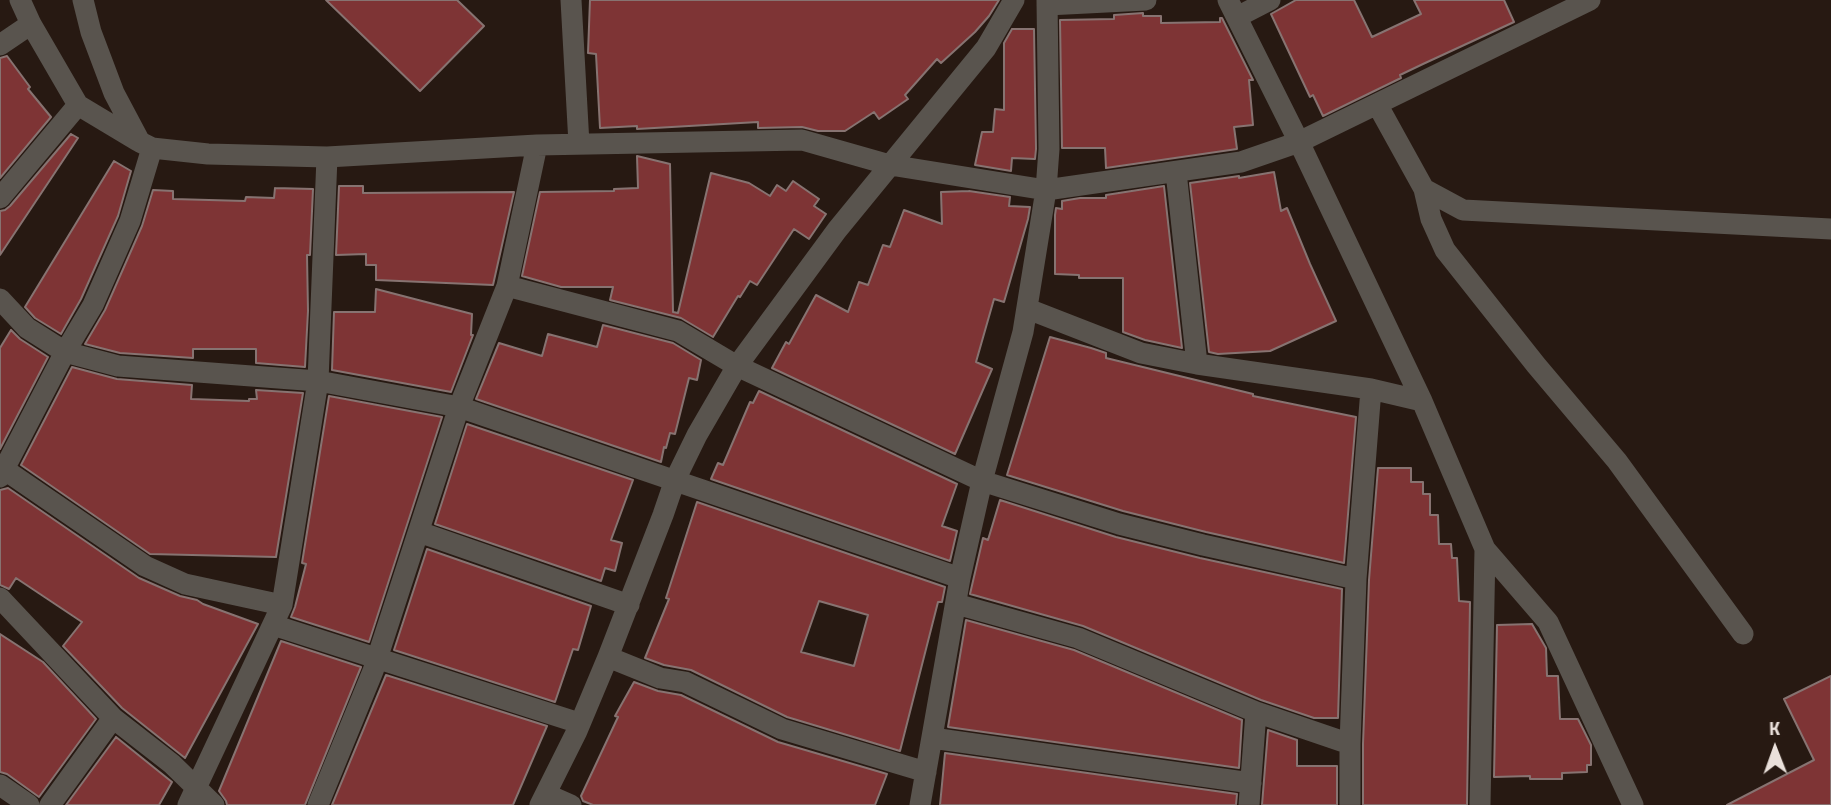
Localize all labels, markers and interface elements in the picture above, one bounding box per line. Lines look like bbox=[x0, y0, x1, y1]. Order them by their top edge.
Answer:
text: K bbox=[1769, 713, 1781, 742]
north arrow bbox=[1740, 714, 1810, 784]

